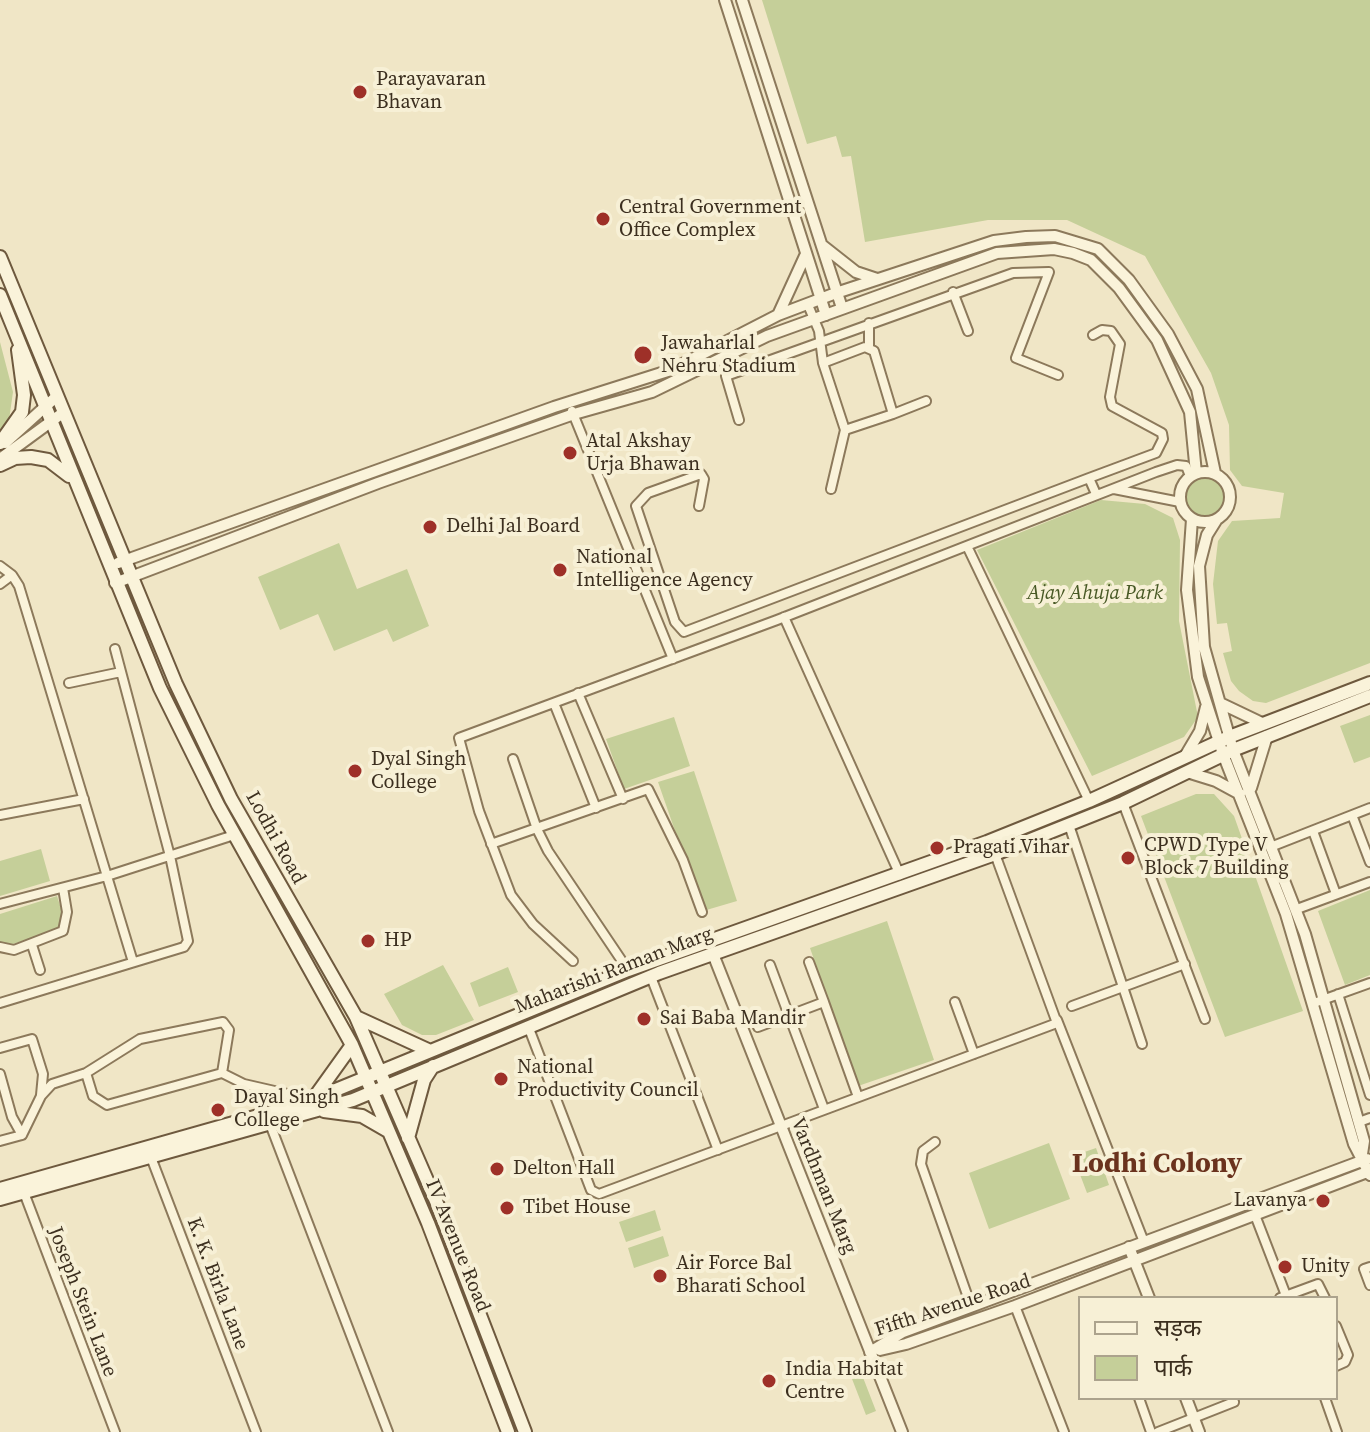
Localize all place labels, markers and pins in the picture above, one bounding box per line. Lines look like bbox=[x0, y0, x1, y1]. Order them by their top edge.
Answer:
place label: Parayavaran Bhavan bbox=[376, 68, 486, 115]
marker: Parayavaran Bhavan bbox=[351, 83, 369, 101]
place label: Central Government Office Complex bbox=[619, 196, 801, 243]
marker: Central Government Office Complex bbox=[594, 210, 612, 228]
place label: Jawaharlal Nehru Stadium bbox=[661, 332, 796, 379]
marker: Jawaharlal Nehru Stadium bbox=[632, 344, 654, 366]
place label: Atal Akshay Urja Bhawan bbox=[586, 430, 700, 477]
marker: Atal Akshay Urja Bhawan bbox=[561, 444, 579, 462]
place label: Delhi Jal Board bbox=[446, 515, 580, 539]
marker: Delhi Jal Board bbox=[421, 518, 439, 536]
place label: National Intelligence Agency bbox=[576, 546, 753, 593]
marker: National Intelligence Agency bbox=[551, 561, 569, 579]
place label: Dyal Singh College bbox=[371, 748, 466, 795]
marker: Dyal Singh College bbox=[346, 762, 364, 780]
place label: CPWD Type V Block 7 Building bbox=[1144, 834, 1289, 881]
place label: Pragati Vihar bbox=[953, 836, 1069, 860]
marker: Pragati Vihar bbox=[928, 839, 946, 857]
marker: CPWD Type V Block 7 Building bbox=[1119, 849, 1137, 867]
place label: HP bbox=[384, 929, 412, 953]
marker: HP bbox=[359, 932, 377, 950]
place label: Sai Baba Mandir bbox=[660, 1007, 806, 1031]
marker: Sai Baba Mandir bbox=[635, 1010, 653, 1028]
place label: National Productivity Council bbox=[517, 1056, 699, 1103]
marker: National Productivity Council bbox=[492, 1070, 510, 1088]
place label: Dayal Singh College bbox=[234, 1086, 339, 1133]
marker: Dayal Singh College bbox=[209, 1101, 227, 1119]
place label: Delton Hall bbox=[513, 1157, 615, 1181]
marker: Delton Hall bbox=[488, 1160, 506, 1178]
place label: Lavanya bbox=[1234, 1189, 1307, 1213]
marker: Lavanya bbox=[1314, 1192, 1332, 1210]
place label: Tibet House bbox=[523, 1196, 631, 1220]
marker: Tibet House bbox=[498, 1199, 516, 1217]
place label: Air Force Bal Bharati School bbox=[676, 1252, 806, 1299]
place label: Unity bbox=[1301, 1255, 1350, 1279]
marker: Unity bbox=[1276, 1258, 1294, 1276]
marker: Air Force Bal Bharati School bbox=[651, 1267, 669, 1285]
place label: India Habitat Centre bbox=[785, 1358, 903, 1405]
marker: India Habitat Centre bbox=[760, 1372, 778, 1390]

